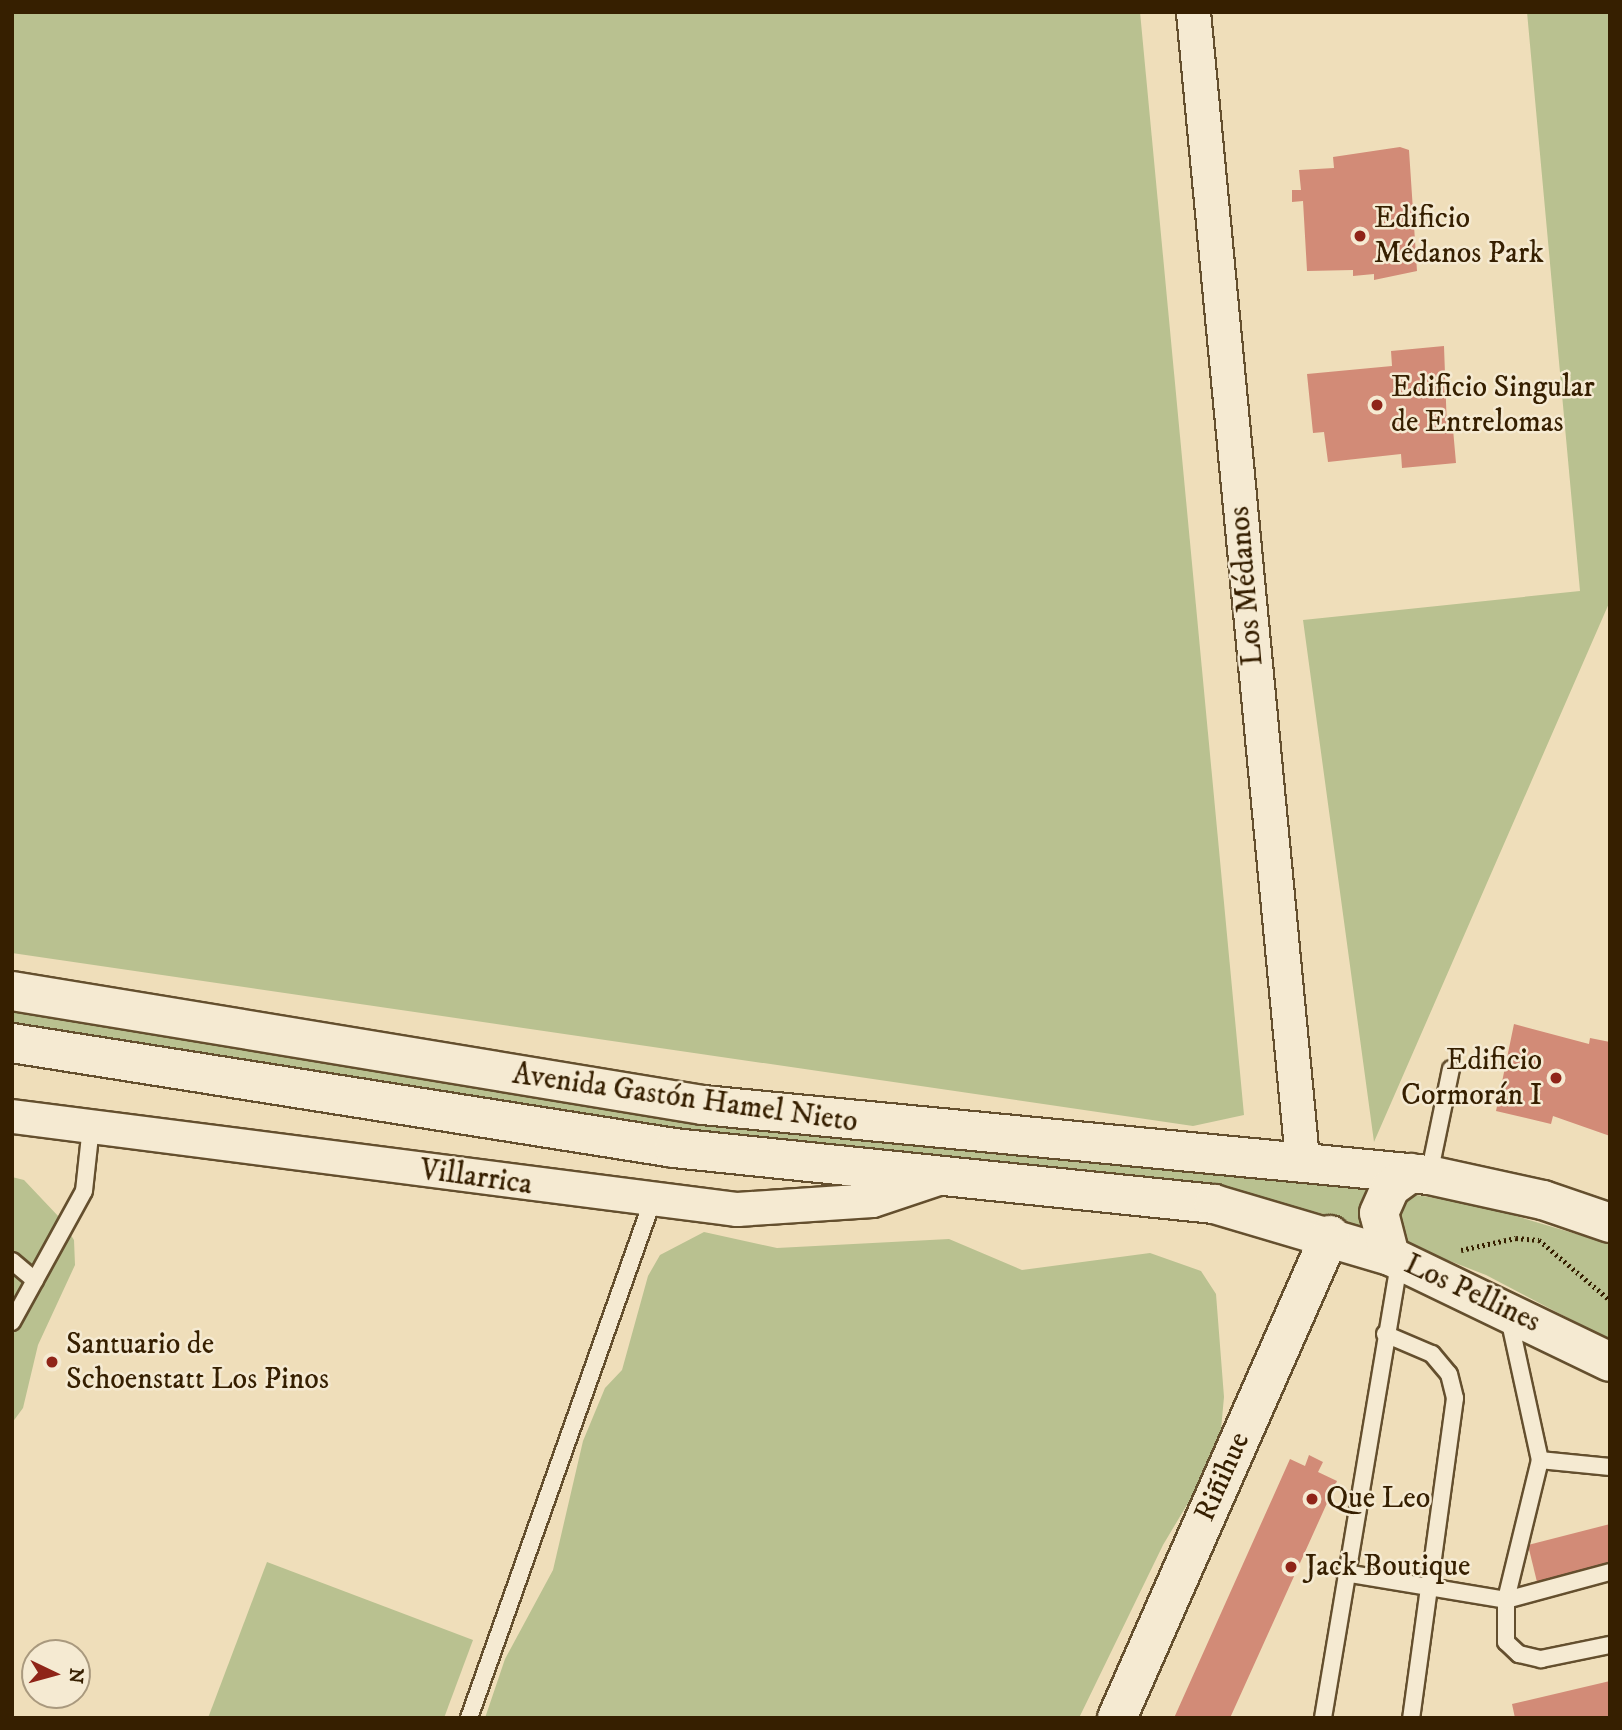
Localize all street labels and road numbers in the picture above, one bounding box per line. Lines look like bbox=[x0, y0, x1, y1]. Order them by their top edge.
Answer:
street label: Los Médanos bbox=[1222, 505, 1272, 667]
street label: Avenida Gastón Hamel Nieto bbox=[510, 1057, 860, 1141]
street label: Villarrica bbox=[418, 1152, 534, 1204]
street label: Los Pellines bbox=[1398, 1247, 1546, 1341]
street label: Riñihue bbox=[1188, 1427, 1258, 1527]

